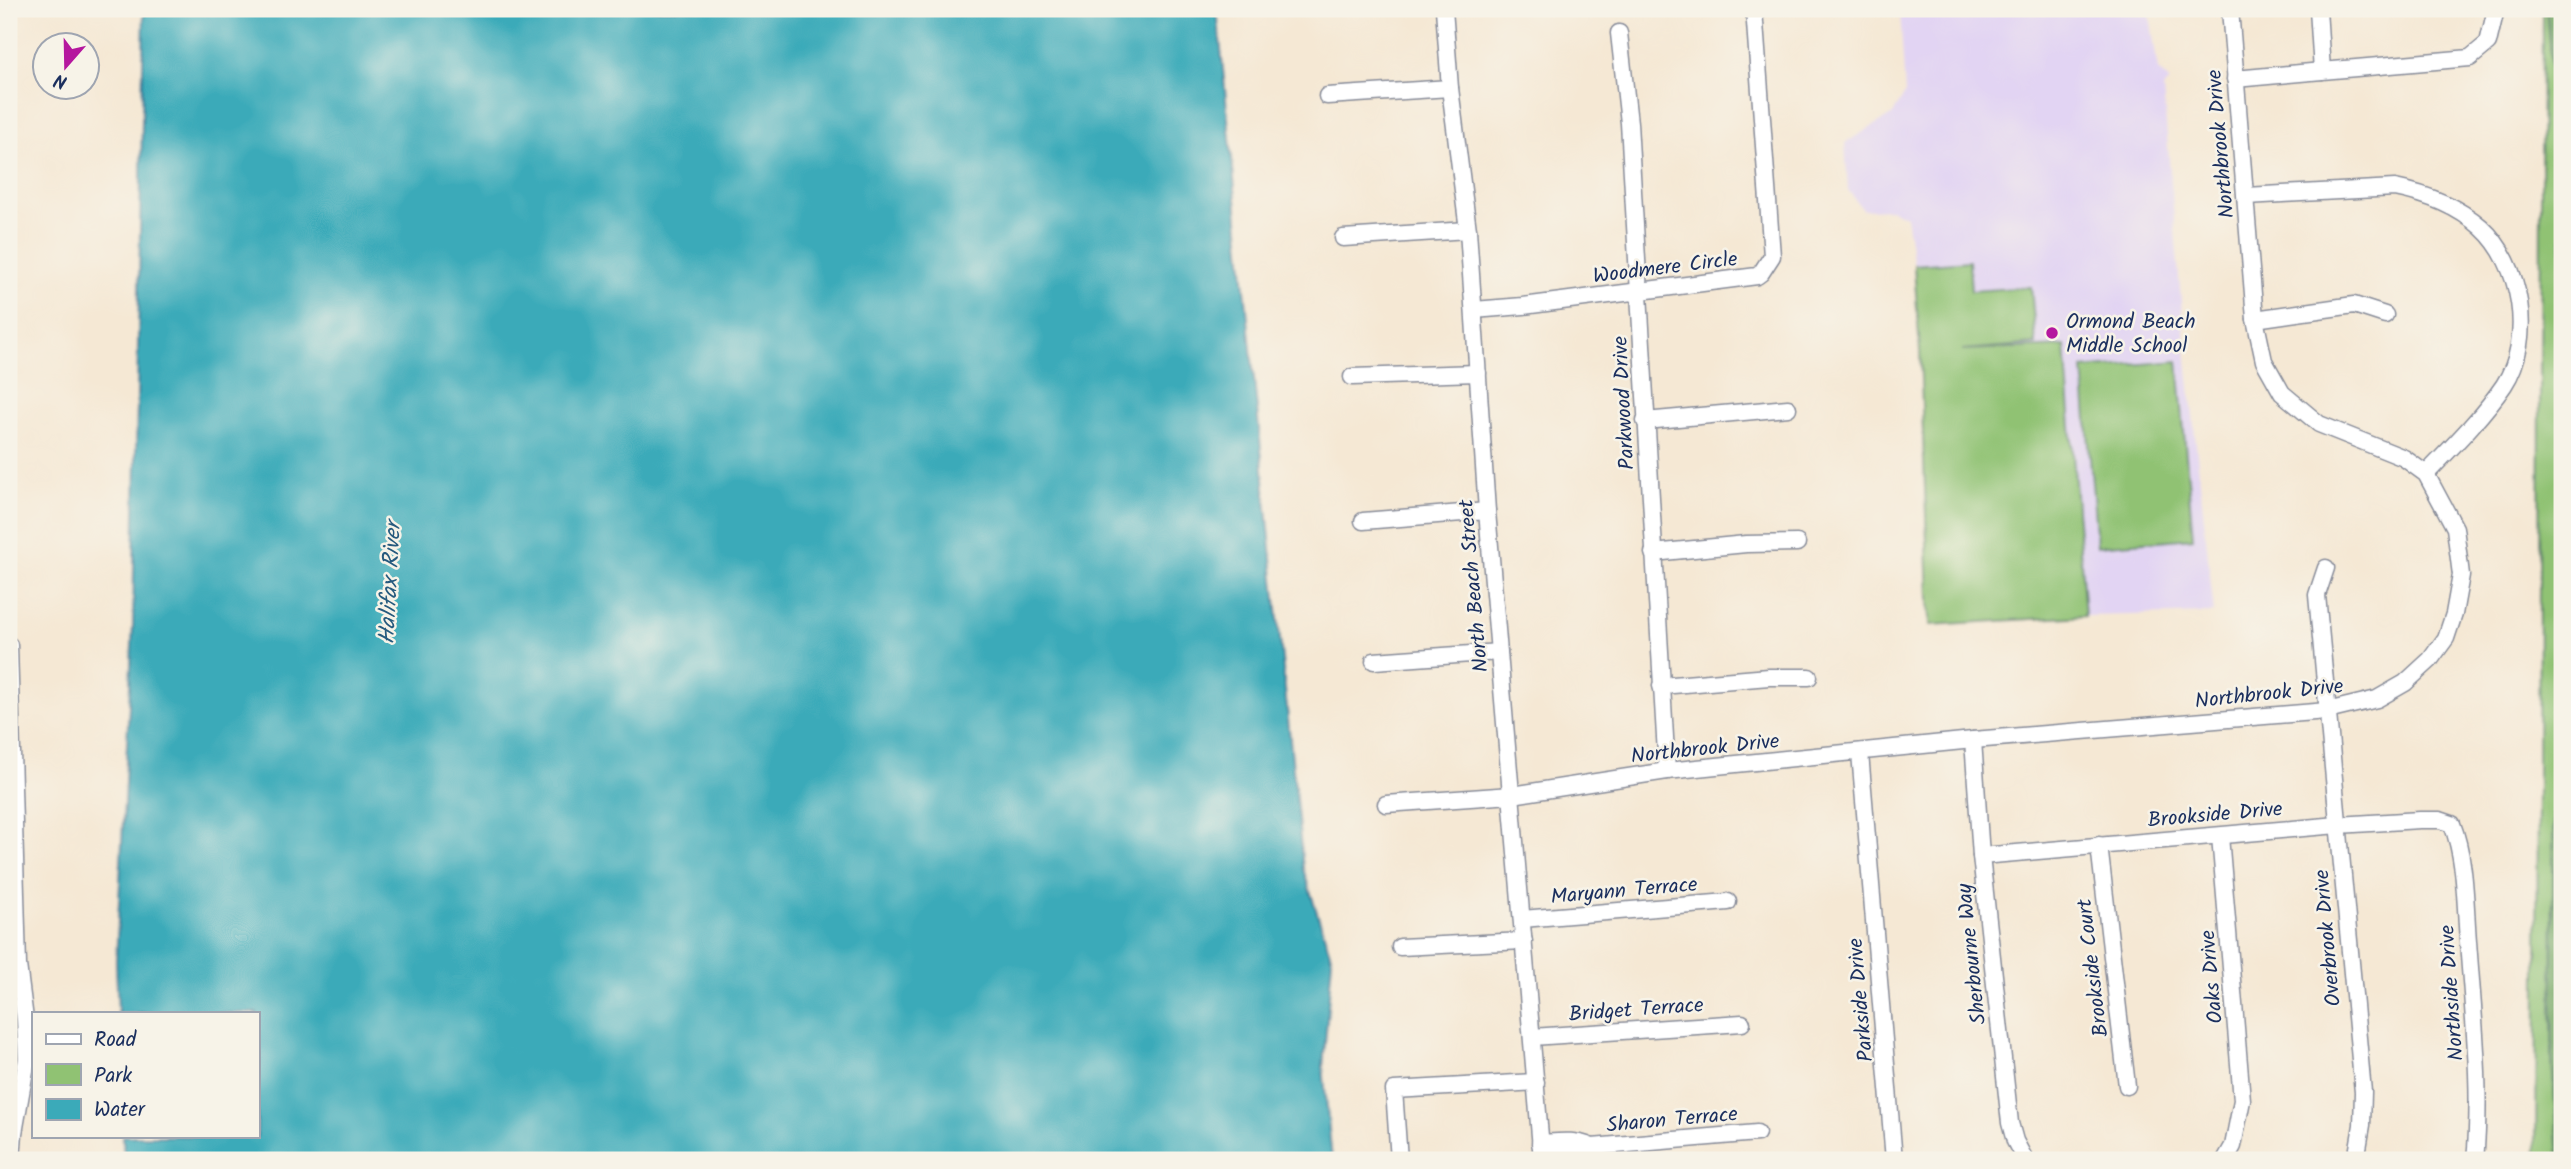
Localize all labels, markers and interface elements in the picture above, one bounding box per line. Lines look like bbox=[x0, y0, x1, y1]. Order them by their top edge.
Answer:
north arrow bbox=[32, 32, 102, 102]
text: N bbox=[50, 64, 72, 96]
street label: Northbrook Drive bbox=[2199, 68, 2244, 220]
street label: Woodmere Circle bbox=[1591, 243, 1740, 294]
place label: Ormond Beach Middle School bbox=[2066, 306, 2195, 363]
marker: Ormond Beach Middle School bbox=[2044, 325, 2060, 341]
street label: Parkwood Drive bbox=[1604, 335, 1644, 471]
street label: North Beach Street bbox=[1450, 497, 1498, 674]
water label: Halifax River bbox=[370, 517, 412, 645]
street label: Northbrook Drive bbox=[2193, 670, 2346, 719]
street label: Northbrook Drive bbox=[1629, 725, 1782, 774]
street label: Brookside Drive bbox=[2146, 793, 2285, 838]
street label: Overbrook Drive bbox=[2306, 868, 2351, 1008]
street label: Maryann Terrace bbox=[1549, 869, 1699, 914]
street label: Sherbourne Way bbox=[1949, 882, 1996, 1026]
street label: Brookside Court bbox=[2069, 896, 2118, 1039]
street label: Northside Drive bbox=[2431, 923, 2474, 1062]
street label: Oaks Drive bbox=[2192, 928, 2233, 1025]
street label: Parkside Drive bbox=[1840, 936, 1883, 1063]
street label: Bridget Terrace bbox=[1568, 989, 1705, 1032]
legend bbox=[32, 1012, 259, 1138]
text: Road bbox=[94, 1024, 137, 1057]
text: Park bbox=[94, 1060, 132, 1093]
text: Water bbox=[94, 1094, 146, 1127]
street label: Sharon Terrace bbox=[1605, 1098, 1740, 1143]

